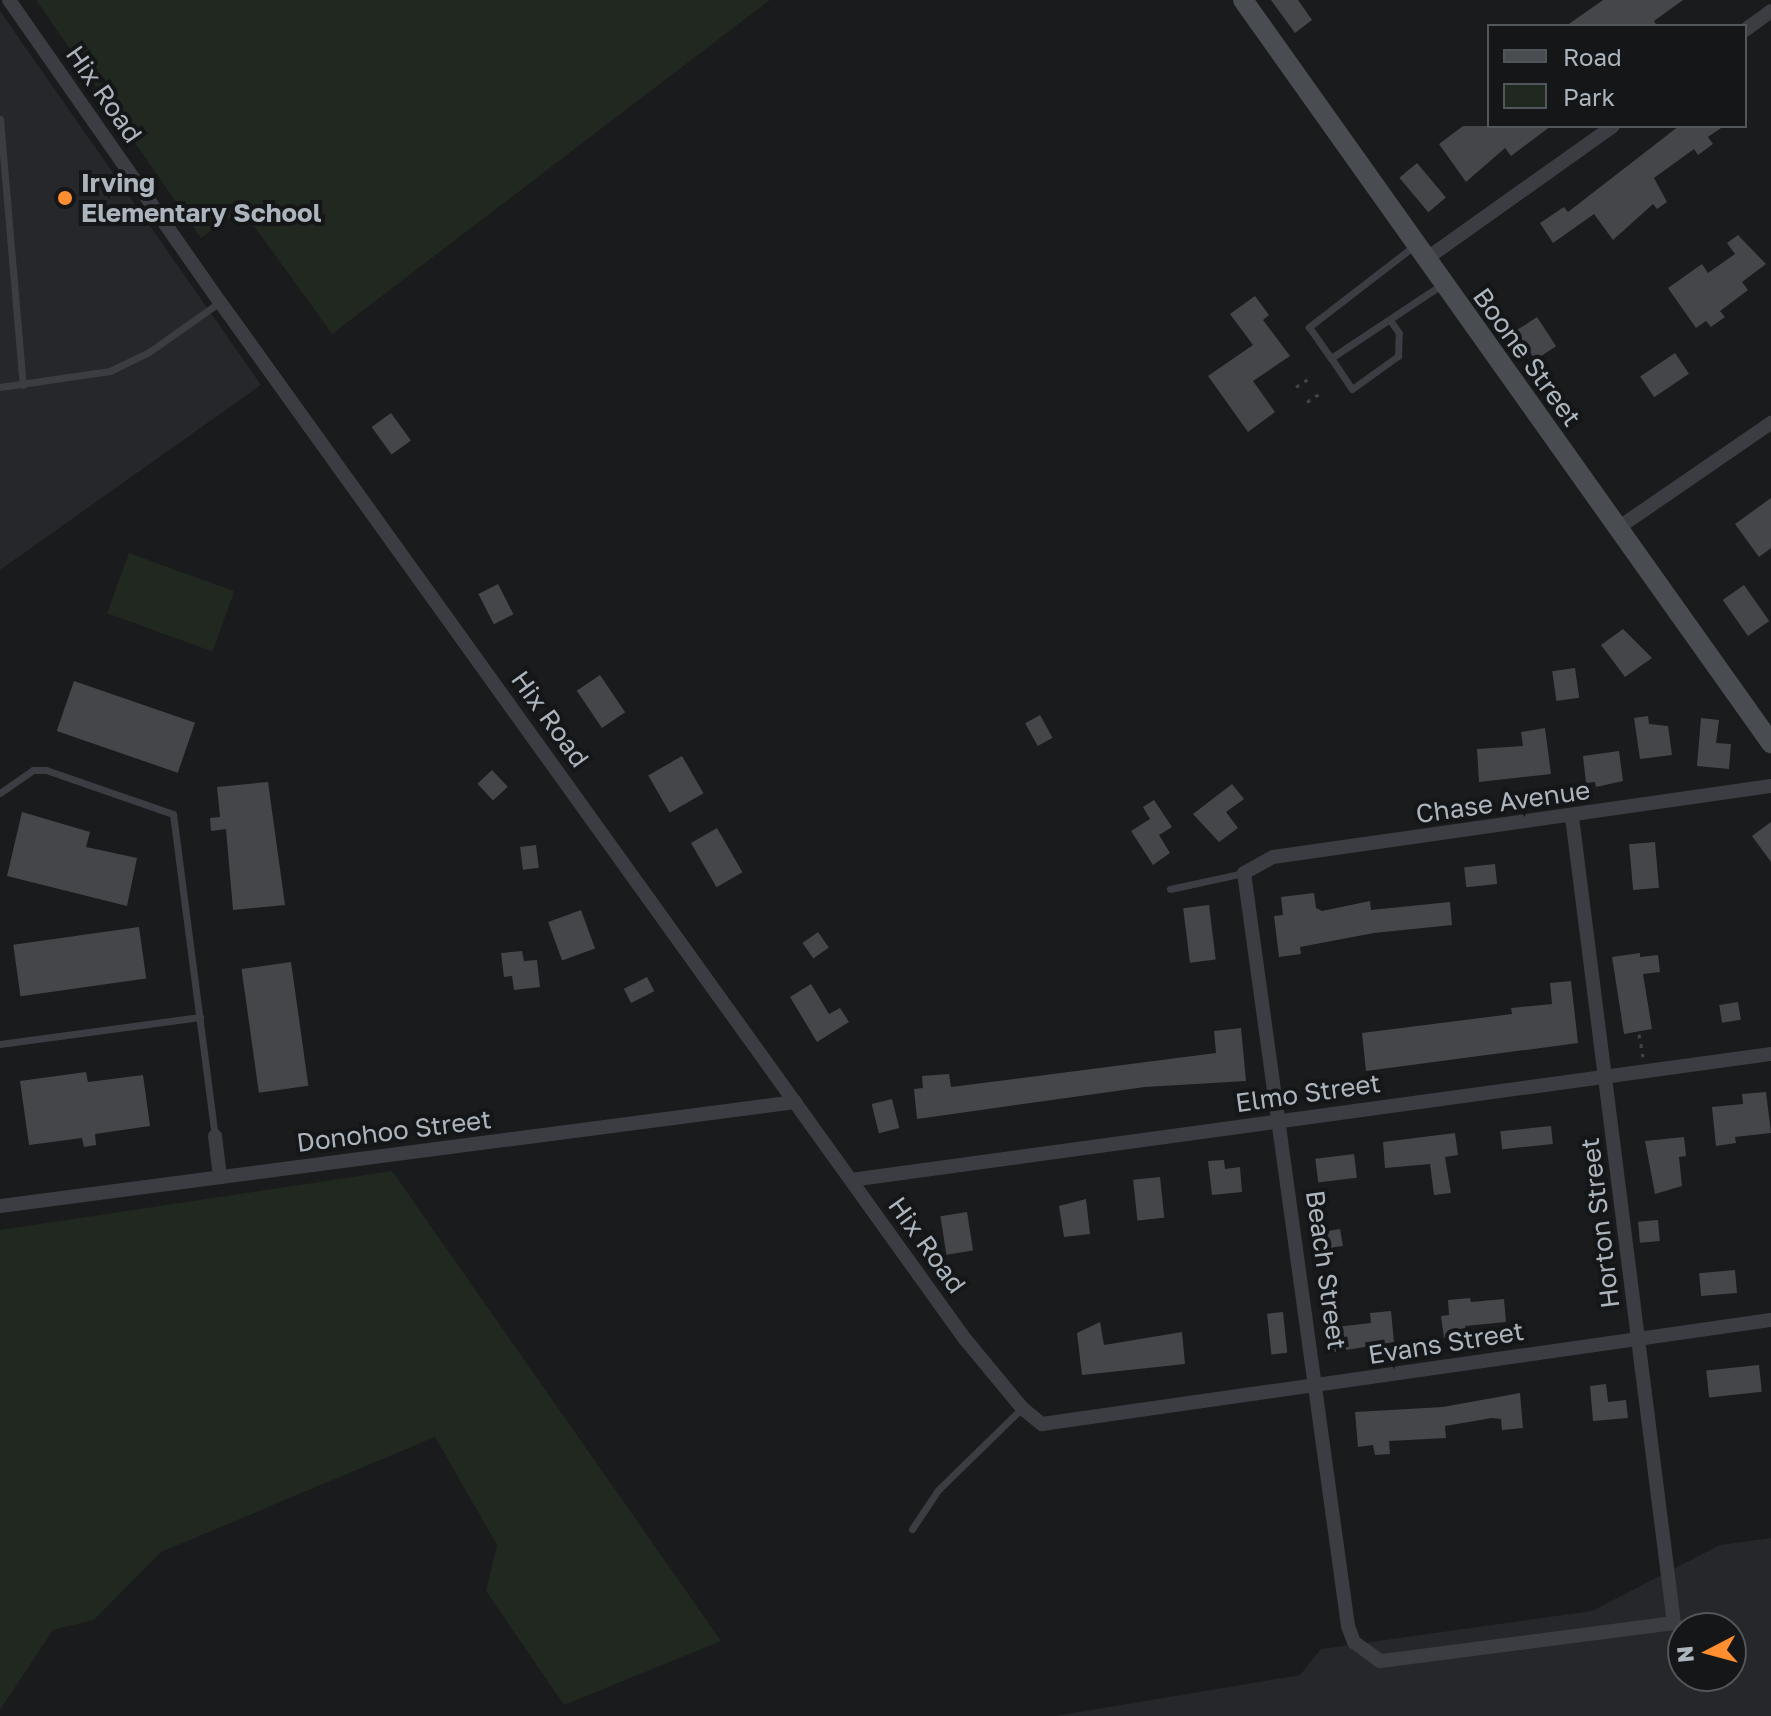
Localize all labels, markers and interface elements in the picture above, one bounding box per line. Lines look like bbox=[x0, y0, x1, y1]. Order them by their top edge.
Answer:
legend bbox=[1487, 24, 1747, 128]
street label: Hix Road bbox=[59, 39, 149, 149]
text: Road bbox=[1563, 42, 1622, 71]
text: Park bbox=[1563, 82, 1615, 111]
place label: Irving Elementary School bbox=[81, 167, 321, 228]
marker: Irving Elementary School bbox=[56, 189, 74, 207]
street label: Boone Street bbox=[1466, 282, 1588, 432]
street label: Hix Road bbox=[505, 665, 595, 773]
street label: Chase Avenue bbox=[1414, 774, 1592, 830]
street label: Elmo Street bbox=[1233, 1067, 1383, 1119]
street label: Donohoo Street bbox=[295, 1104, 493, 1158]
street label: Horton Street bbox=[1574, 1136, 1626, 1310]
street label: Beach Street bbox=[1299, 1188, 1353, 1352]
street label: Hix Road bbox=[882, 1191, 972, 1299]
street label: Evans Street bbox=[1366, 1315, 1526, 1371]
north arrow bbox=[1667, 1612, 1747, 1692]
text: N bbox=[1670, 1645, 1699, 1664]

